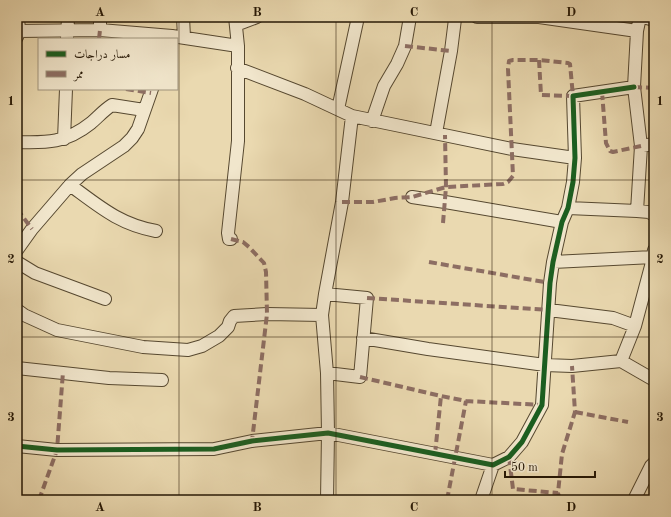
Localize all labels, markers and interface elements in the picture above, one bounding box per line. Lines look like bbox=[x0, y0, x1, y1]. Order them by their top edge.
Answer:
text: A bbox=[95, 6, 105, 19]
text: B bbox=[252, 6, 262, 19]
text: C bbox=[410, 6, 418, 19]
text: D bbox=[566, 6, 576, 19]
legend bbox=[38, 38, 178, 90]
text: مسار دراجات bbox=[74, 49, 130, 61]
text: ممر bbox=[72, 69, 84, 82]
text: 1 bbox=[7, 95, 15, 108]
text: 1 bbox=[656, 95, 664, 108]
text: 2 bbox=[7, 253, 15, 266]
text: 2 bbox=[656, 253, 664, 266]
text: 3 bbox=[7, 411, 15, 424]
text: 3 bbox=[656, 411, 664, 424]
scale bar bbox=[505, 453, 595, 479]
text: 50 m bbox=[511, 461, 538, 474]
text: A bbox=[95, 501, 105, 514]
text: B bbox=[252, 501, 262, 514]
text: C bbox=[410, 501, 418, 514]
text: D bbox=[566, 501, 576, 514]

